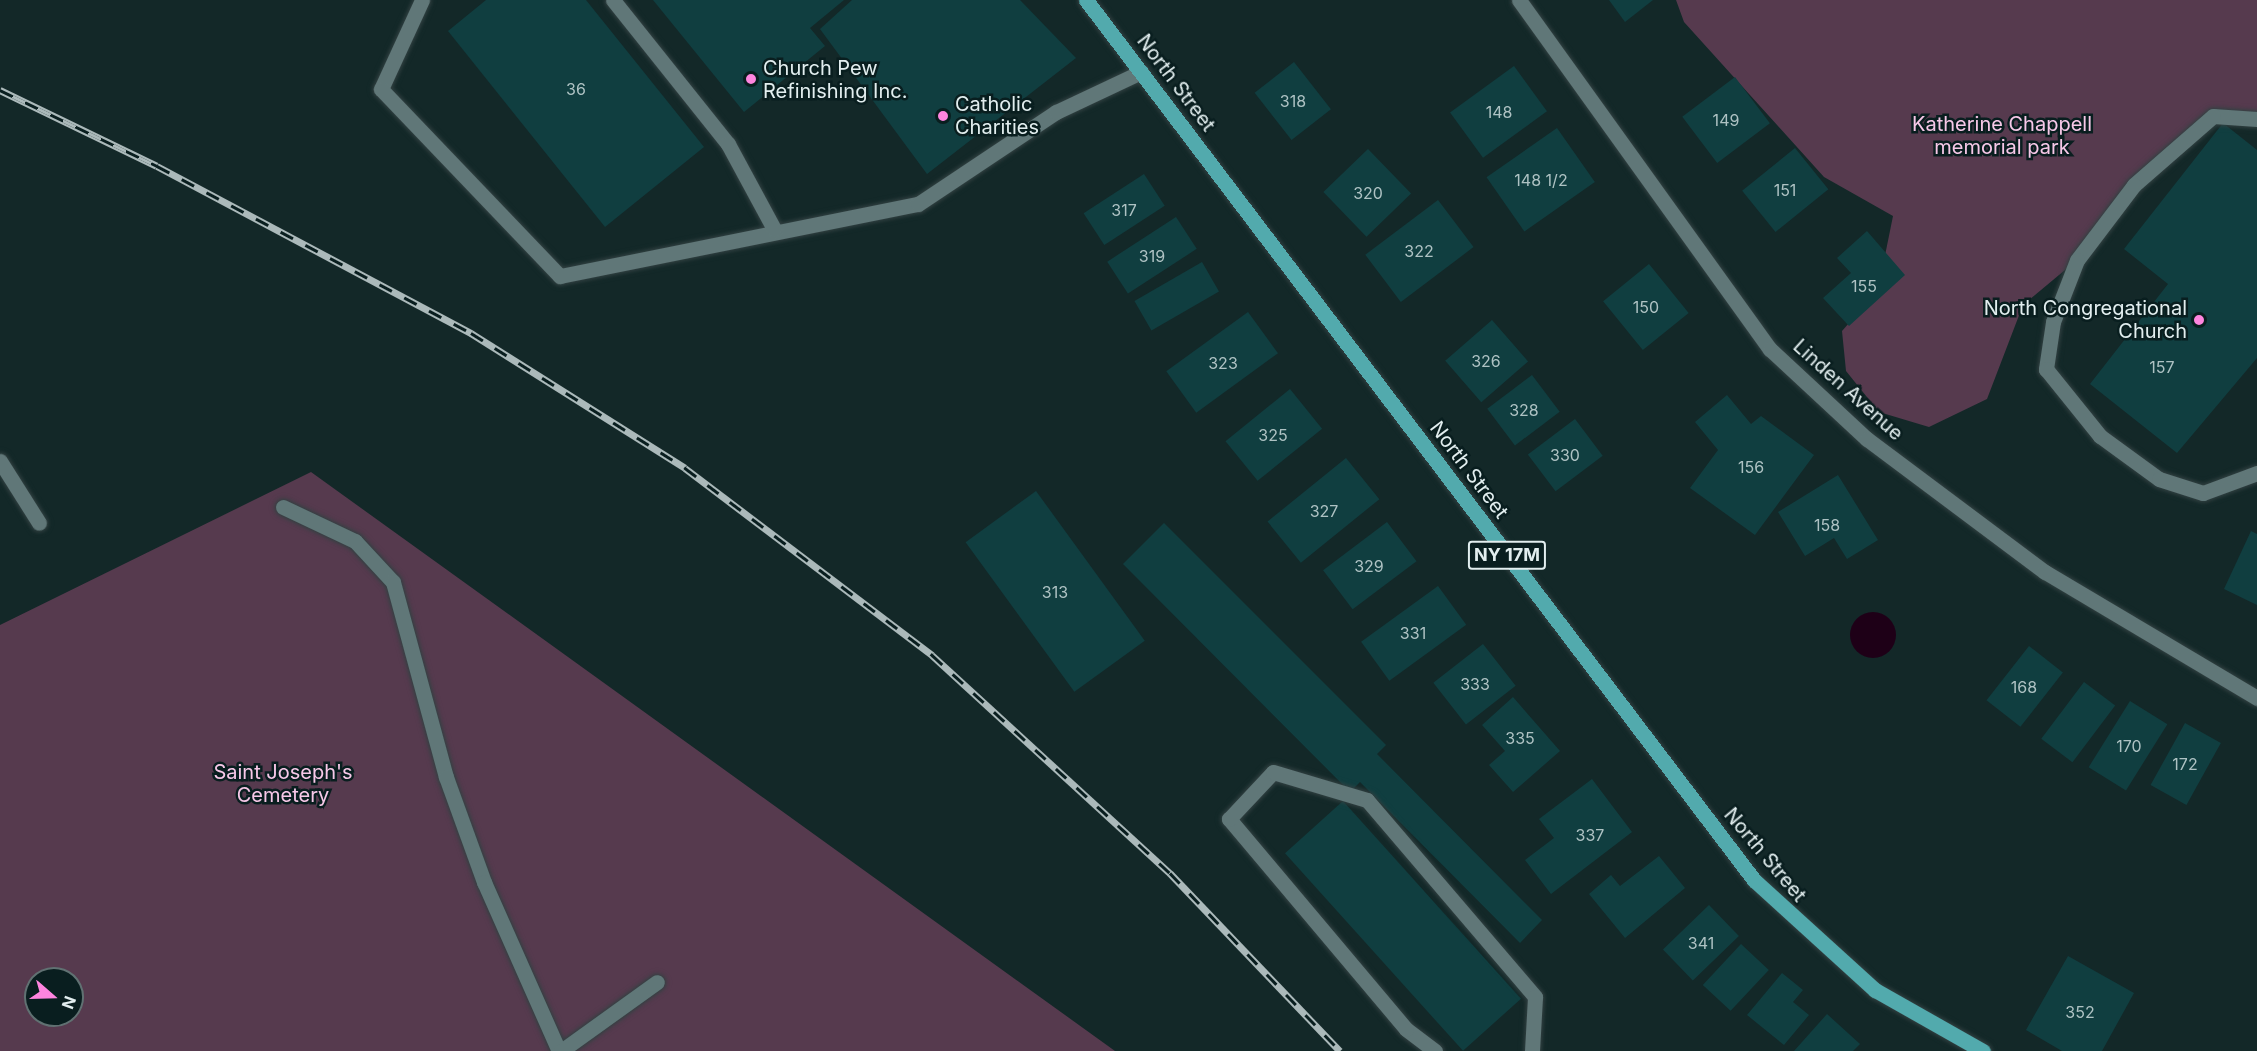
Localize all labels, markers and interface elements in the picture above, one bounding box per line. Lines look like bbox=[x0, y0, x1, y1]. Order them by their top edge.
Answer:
street label: North Street bbox=[1132, 30, 1220, 136]
place label: Church Pew Refinishing Inc. bbox=[763, 56, 907, 103]
marker: Church Pew Refinishing Inc. bbox=[744, 72, 758, 86]
house number: 36 bbox=[566, 79, 586, 99]
house number: 318 bbox=[1280, 91, 1306, 111]
place label: Catholic Charities bbox=[955, 92, 1039, 139]
house number: 148 bbox=[1486, 102, 1512, 122]
marker: Catholic Charities bbox=[936, 109, 950, 123]
house number: 149 bbox=[1713, 110, 1739, 130]
park label: Katherine Chappell memorial park bbox=[1912, 112, 2092, 159]
house number: 148 1/2 bbox=[1514, 170, 1568, 190]
house number: 151 bbox=[1774, 180, 1796, 200]
house number: 320 bbox=[1353, 183, 1383, 203]
house number: 317 bbox=[1111, 200, 1137, 220]
house number: 322 bbox=[1404, 241, 1434, 261]
house number: 319 bbox=[1139, 246, 1165, 266]
house number: 155 bbox=[1851, 276, 1877, 296]
place label: North Congregational Church bbox=[1984, 296, 2187, 343]
house number: 150 bbox=[1633, 297, 1659, 317]
marker: North Congregational Church bbox=[2192, 313, 2206, 327]
street label: Linden Avenue bbox=[1788, 334, 1908, 446]
house number: 326 bbox=[1471, 351, 1501, 371]
house number: 323 bbox=[1208, 353, 1238, 373]
house number: 157 bbox=[2149, 357, 2175, 377]
house number: 328 bbox=[1509, 400, 1539, 420]
street label: North Street bbox=[1425, 417, 1513, 523]
house number: 325 bbox=[1258, 425, 1288, 445]
house number: 330 bbox=[1550, 445, 1580, 465]
house number: 156 bbox=[1738, 457, 1764, 477]
house number: 327 bbox=[1310, 501, 1338, 521]
house number: 158 bbox=[1814, 515, 1840, 535]
road number: NY 17M bbox=[1466, 540, 1547, 570]
house number: 329 bbox=[1354, 556, 1384, 576]
house number: 313 bbox=[1042, 582, 1068, 602]
house number: 331 bbox=[1400, 623, 1426, 643]
house number: 333 bbox=[1460, 674, 1490, 694]
house number: 168 bbox=[2011, 677, 2037, 697]
house number: 335 bbox=[1505, 728, 1535, 748]
house number: 170 bbox=[2116, 736, 2142, 756]
house number: 172 bbox=[2172, 754, 2198, 774]
park label: Saint Joseph's Cemetery bbox=[213, 760, 353, 807]
street label: North Street bbox=[1719, 803, 1811, 907]
house number: 337 bbox=[1576, 825, 1604, 845]
house number: 341 bbox=[1688, 933, 1714, 953]
north arrow bbox=[24, 967, 84, 1027]
text: N bbox=[58, 993, 81, 1012]
house number: 352 bbox=[2065, 1002, 2095, 1022]

